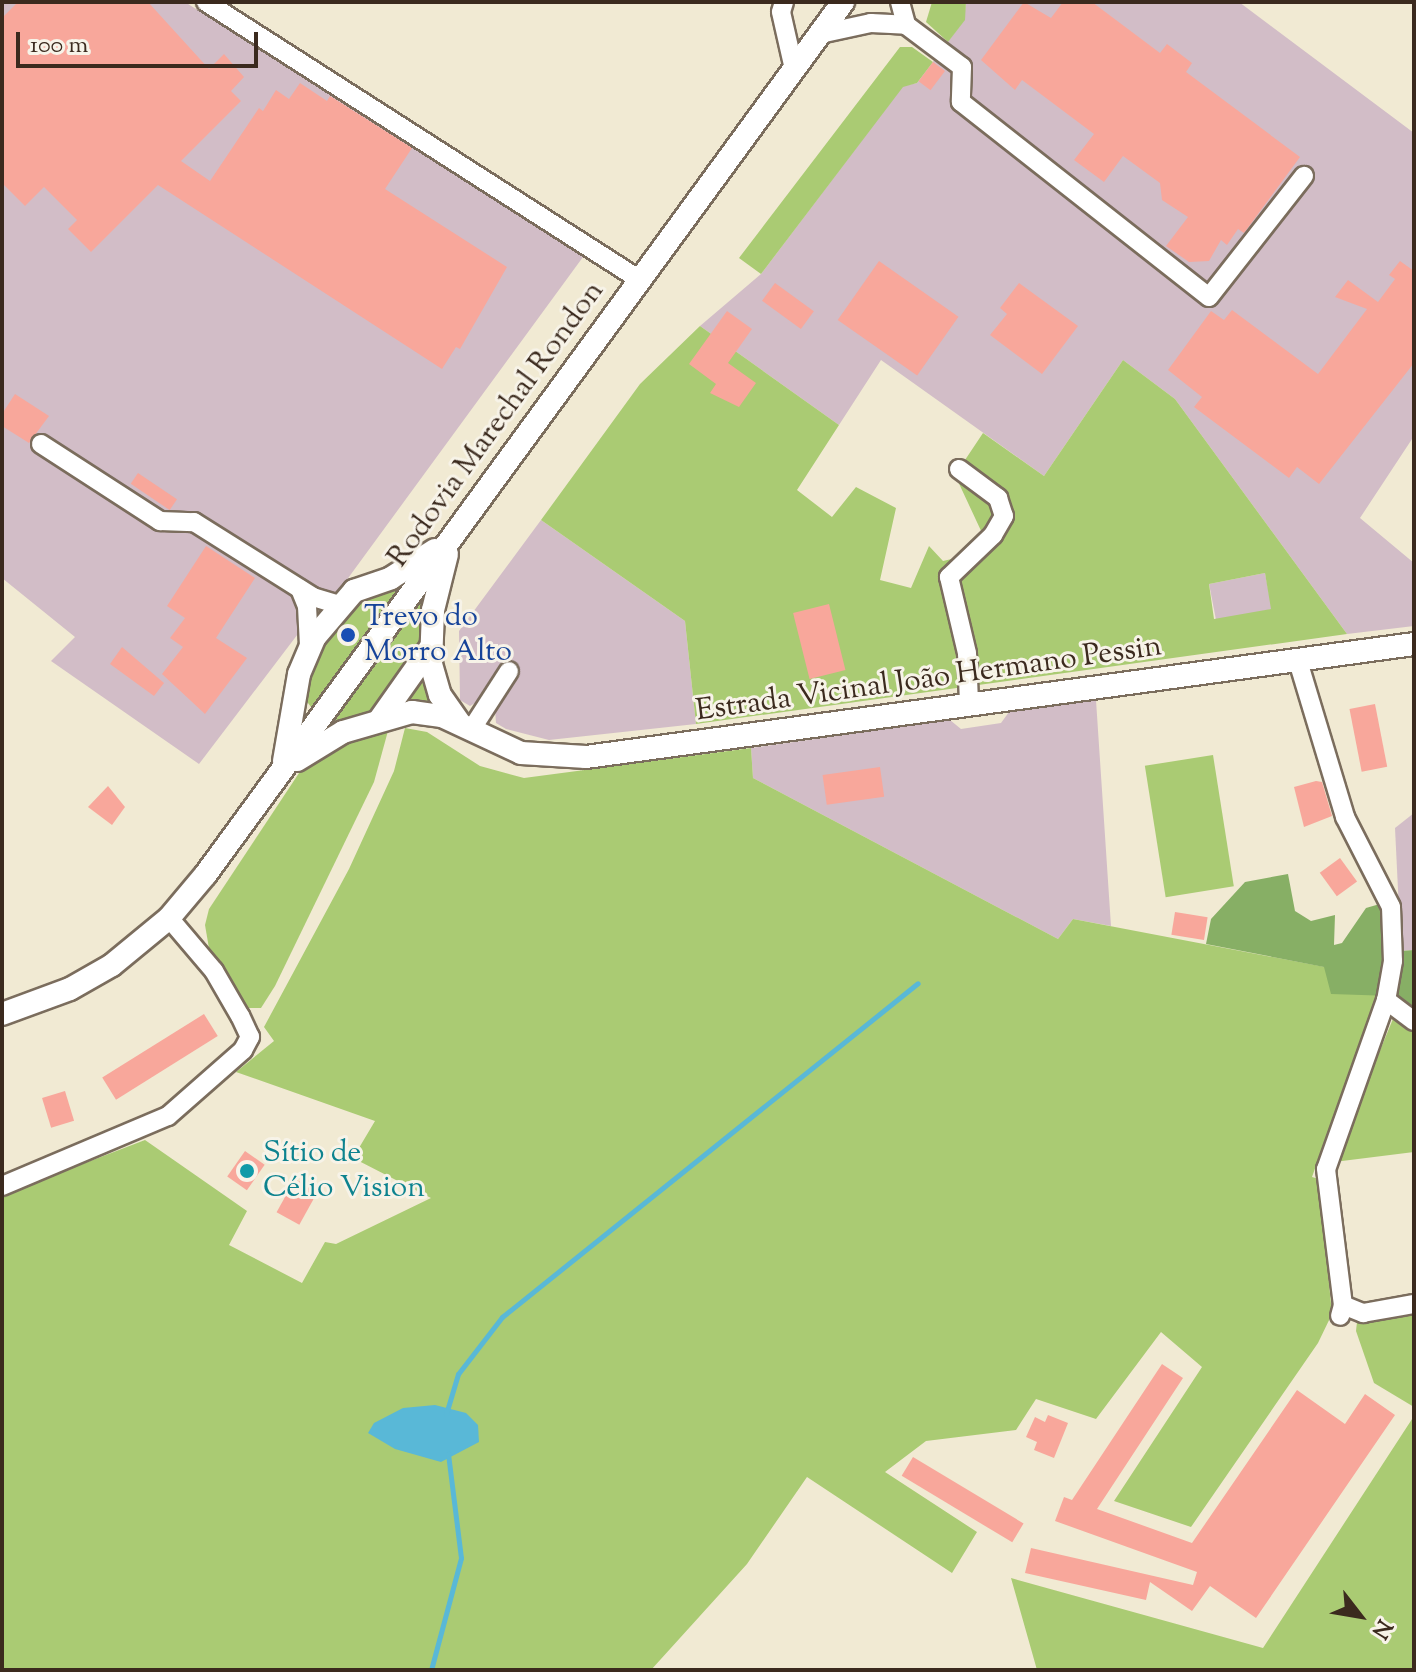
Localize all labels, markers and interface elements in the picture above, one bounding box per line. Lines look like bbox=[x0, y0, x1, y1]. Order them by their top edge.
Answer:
scale bar bbox=[20, 16, 262, 66]
text: 100 m bbox=[30, 29, 88, 63]
street label: Rodovia Marechal Rondon bbox=[381, 275, 613, 575]
place label: Trevo do Morro Alto bbox=[364, 600, 512, 670]
marker: Trevo do Morro Alto bbox=[339, 626, 357, 644]
street label: Estrada Vicinal João Hermano Pessin bbox=[694, 629, 1164, 731]
place label: Sítio de Célio Vision bbox=[263, 1136, 425, 1206]
marker: Sítio de Célio Vision bbox=[238, 1162, 256, 1180]
north arrow bbox=[1320, 1576, 1400, 1656]
text: N bbox=[1362, 1613, 1399, 1644]

